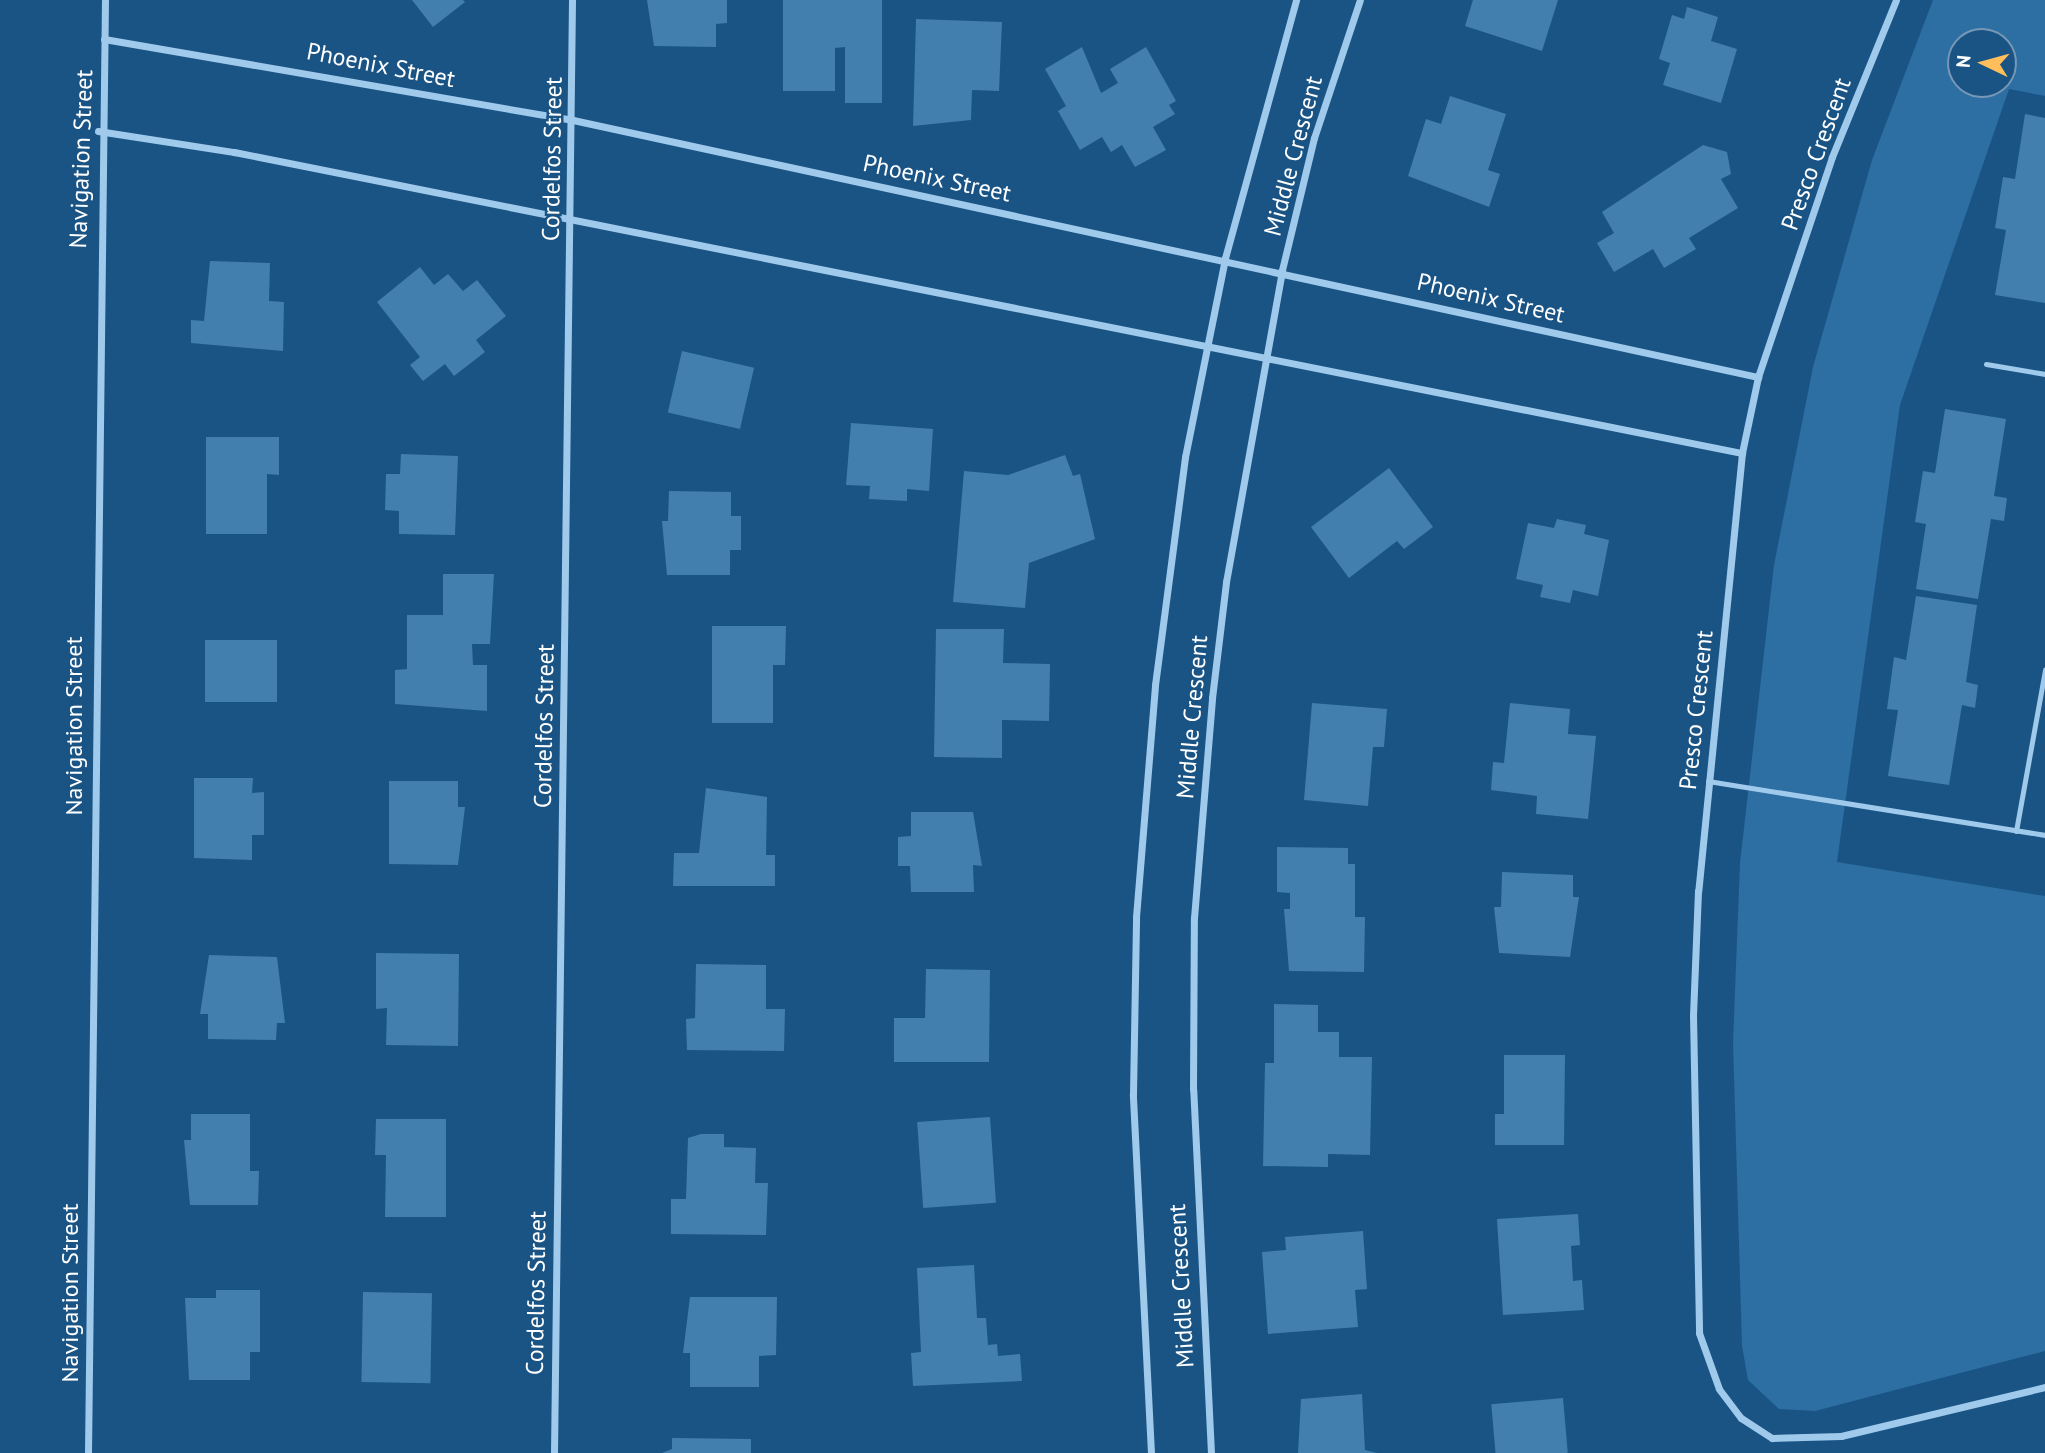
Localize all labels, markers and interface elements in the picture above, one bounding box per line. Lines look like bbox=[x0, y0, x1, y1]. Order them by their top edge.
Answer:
north arrow bbox=[1947, 28, 2017, 98]
street label: Phoenix Street bbox=[304, 36, 458, 94]
text: N bbox=[1951, 54, 1976, 69]
street label: Navigation Street bbox=[63, 69, 99, 249]
street label: Middle Crescent bbox=[1258, 73, 1328, 239]
street label: Presco Crescent bbox=[1775, 74, 1857, 234]
street label: Cordelfos Street bbox=[536, 77, 568, 241]
street label: Phoenix Street bbox=[860, 148, 1014, 208]
street label: Phoenix Street bbox=[1414, 267, 1568, 329]
street label: Presco Crescent bbox=[1673, 629, 1719, 791]
street label: Middle Crescent bbox=[1170, 634, 1214, 800]
street label: Navigation Street bbox=[60, 636, 88, 816]
street label: Cordelfos Street bbox=[528, 644, 560, 808]
street label: Navigation Street bbox=[56, 1203, 84, 1383]
street label: Middle Crescent bbox=[1162, 1203, 1200, 1369]
street label: Cordelfos Street bbox=[520, 1211, 552, 1375]

